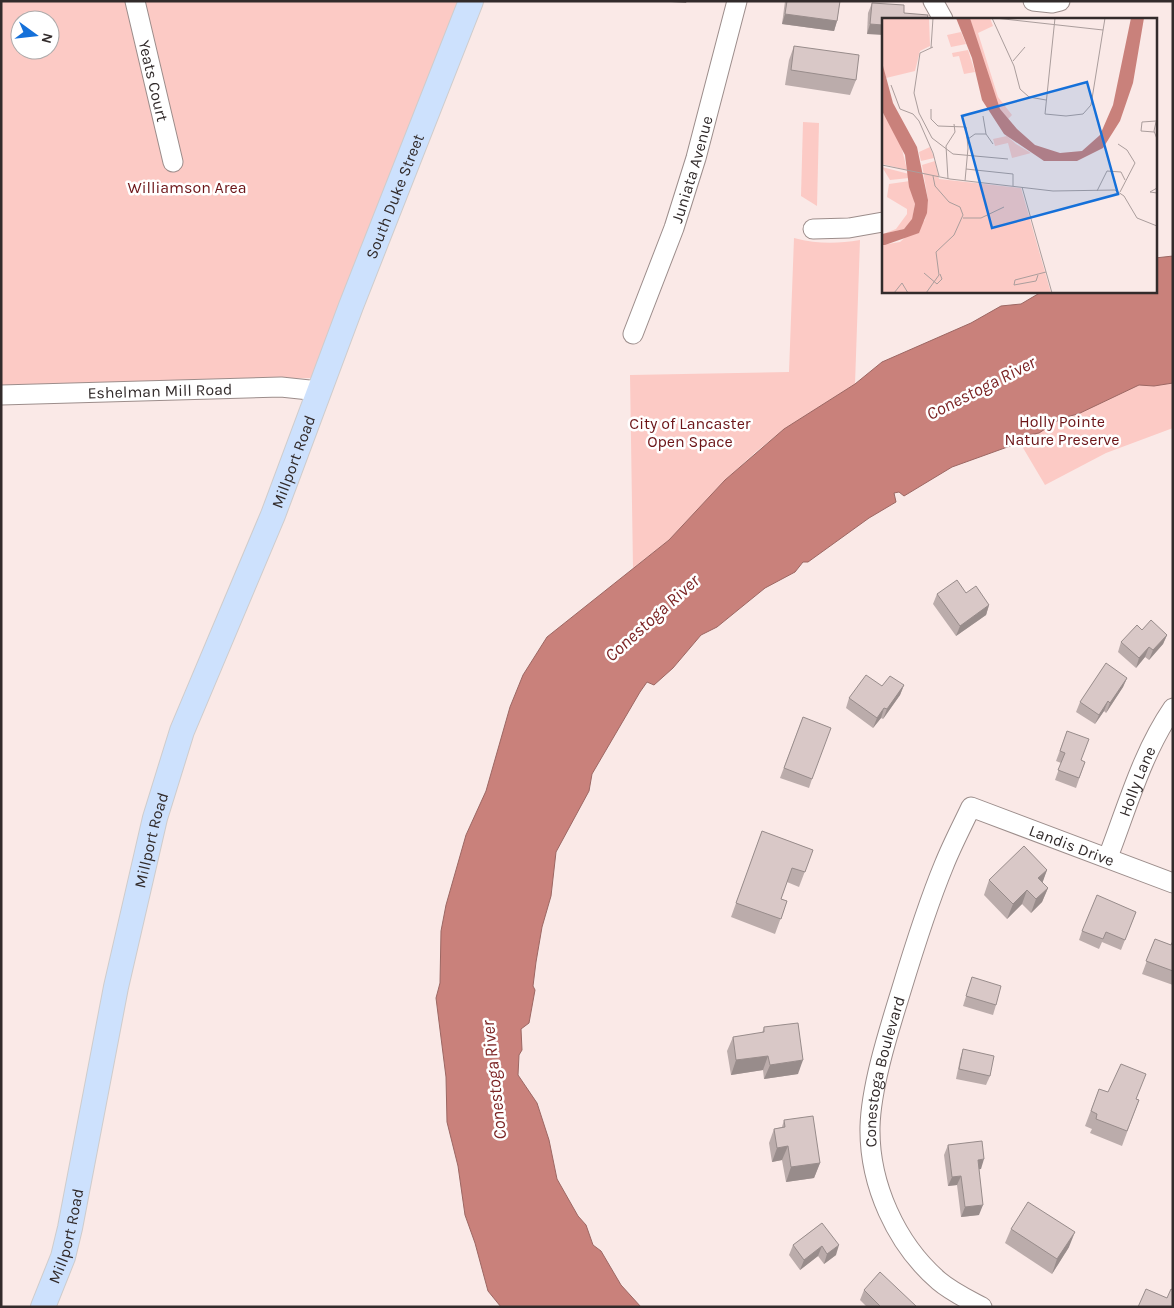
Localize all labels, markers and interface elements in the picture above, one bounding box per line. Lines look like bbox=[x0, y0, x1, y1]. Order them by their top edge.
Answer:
north arrow bbox=[10, 10, 60, 60]
inset map bbox=[882, 18, 1156, 292]
text: N bbox=[38, 31, 57, 45]
street label: Yeats Court bbox=[135, 38, 172, 124]
street label: Juniata Avenue bbox=[667, 114, 717, 225]
street label: South Duke Street bbox=[361, 131, 428, 262]
park label: Williamson Area bbox=[127, 178, 247, 197]
water label: Conestoga River bbox=[923, 351, 1040, 425]
street label: Eshelman Mill Road bbox=[87, 379, 233, 403]
park label: Holly Pointe Nature Preserve bbox=[1005, 412, 1119, 449]
street label: Millport Road bbox=[267, 413, 319, 511]
park label: City of Lancaster Open Space bbox=[629, 414, 751, 451]
water label: Conestoga River bbox=[600, 569, 704, 666]
street label: Holly Lane bbox=[1115, 743, 1160, 819]
street label: Millport Road bbox=[130, 790, 172, 890]
street label: Landis Drive bbox=[1026, 821, 1117, 870]
street label: Conestoga Boulevard bbox=[861, 994, 909, 1148]
water label: Conestoga River bbox=[477, 1018, 511, 1141]
street label: Millport Road bbox=[44, 1187, 87, 1287]

